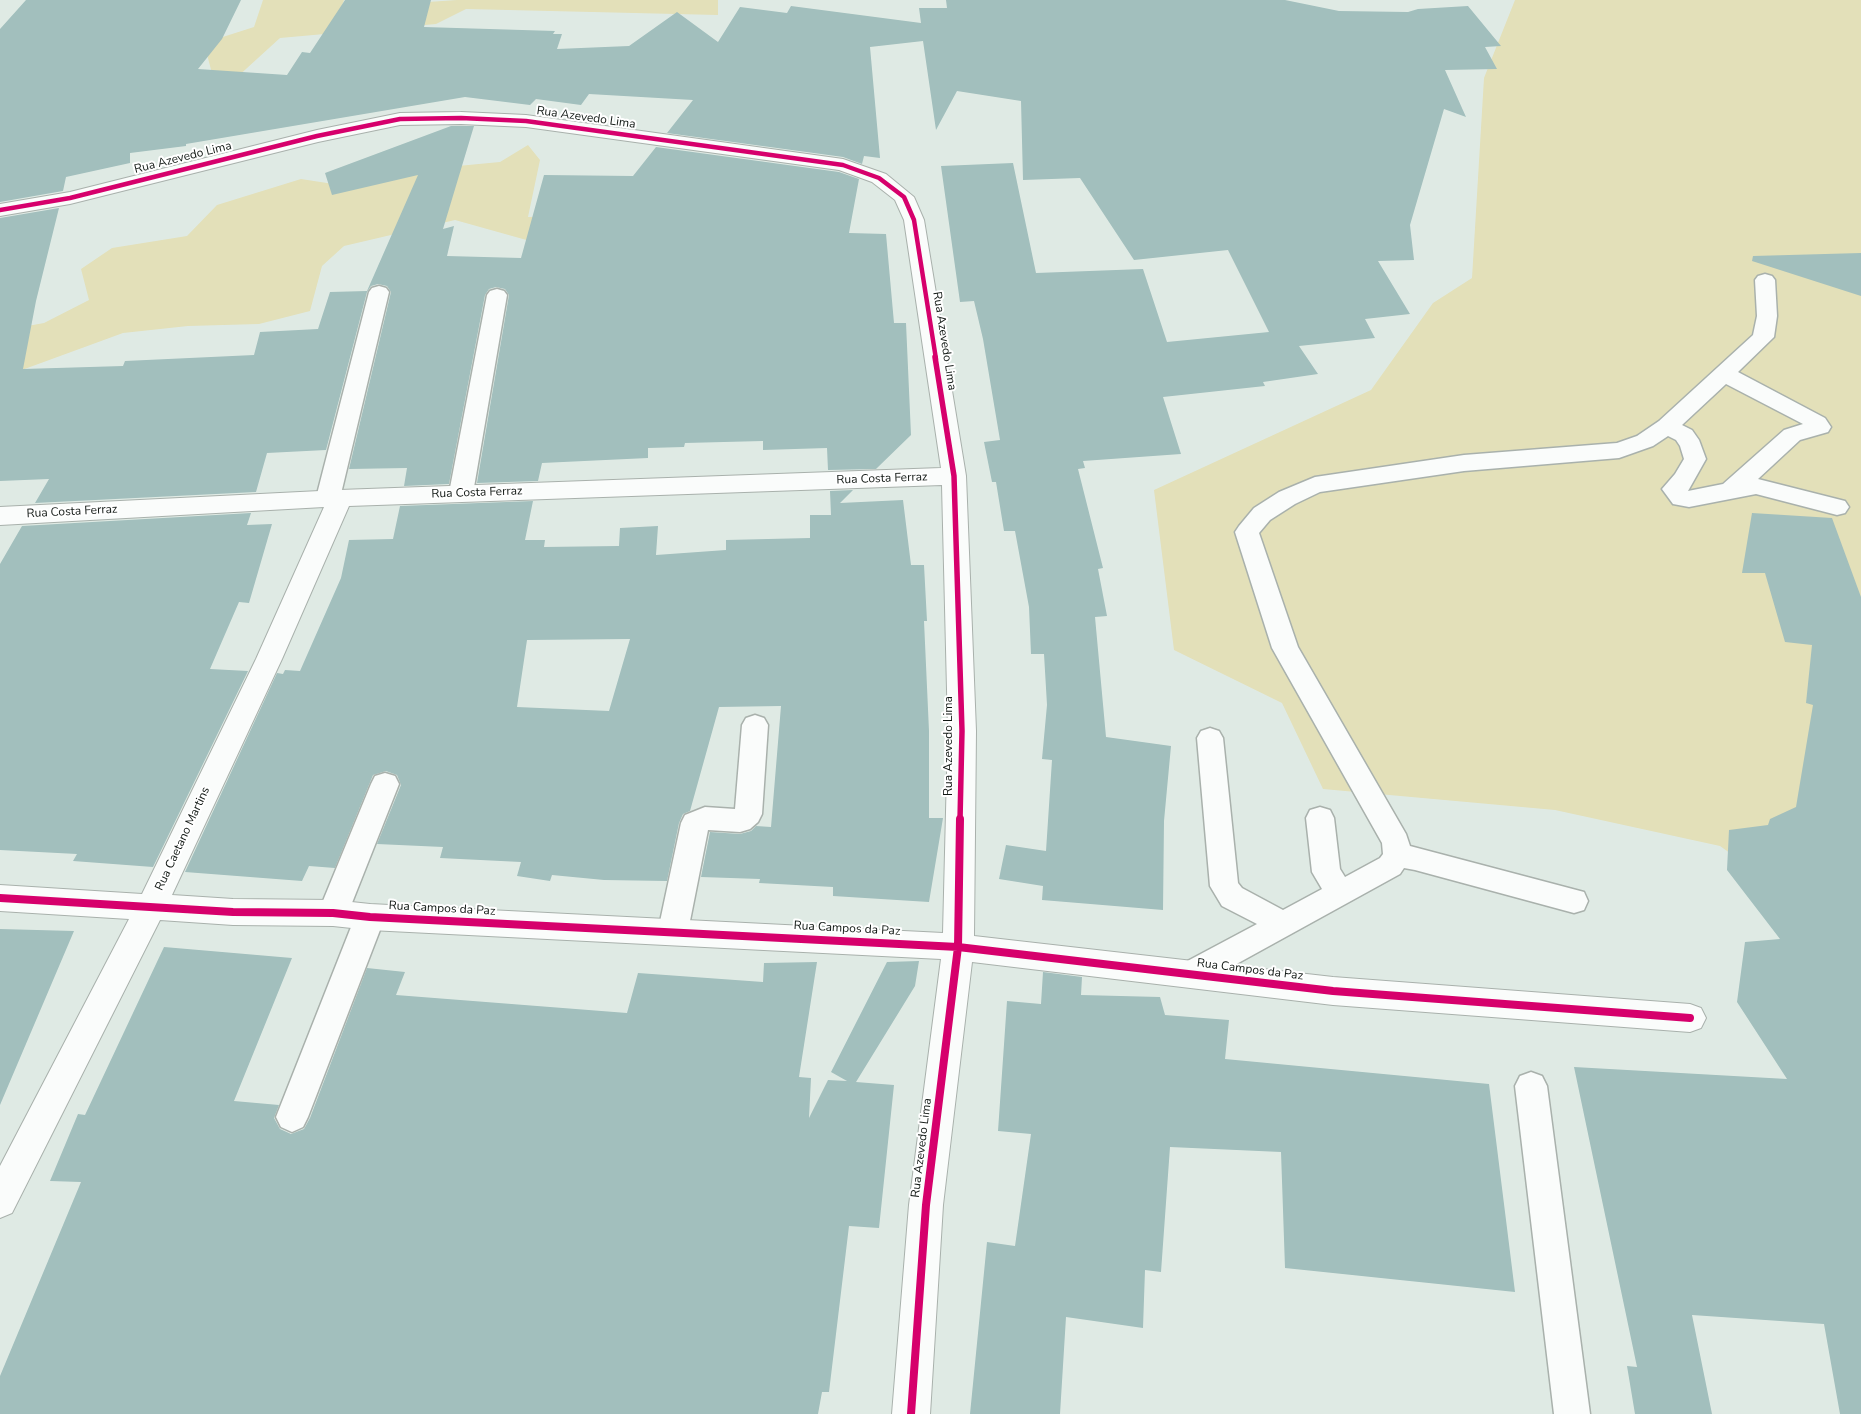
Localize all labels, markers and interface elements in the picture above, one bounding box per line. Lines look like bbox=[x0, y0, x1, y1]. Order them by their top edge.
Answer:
street label: Rua Azevedo Lima bbox=[536, 104, 636, 132]
street label: Rua Azevedo Lima bbox=[133, 139, 233, 177]
street label: Rua Azevedo Lima bbox=[929, 291, 959, 391]
street label: Rua Costa Ferraz bbox=[836, 470, 928, 488]
street label: Rua Costa Ferraz bbox=[431, 484, 523, 502]
street label: Rua Costa Ferraz bbox=[26, 502, 118, 522]
street label: Rua Azevedo Lima bbox=[942, 696, 956, 796]
street label: Rua Caetano Martins bbox=[153, 785, 213, 893]
street label: Rua Campos da Paz bbox=[388, 899, 496, 919]
street label: Rua Campos da Paz bbox=[793, 919, 901, 939]
street label: Rua Campos da Paz bbox=[1196, 956, 1304, 984]
street label: Rua Azevedo Lima bbox=[909, 1098, 935, 1198]

